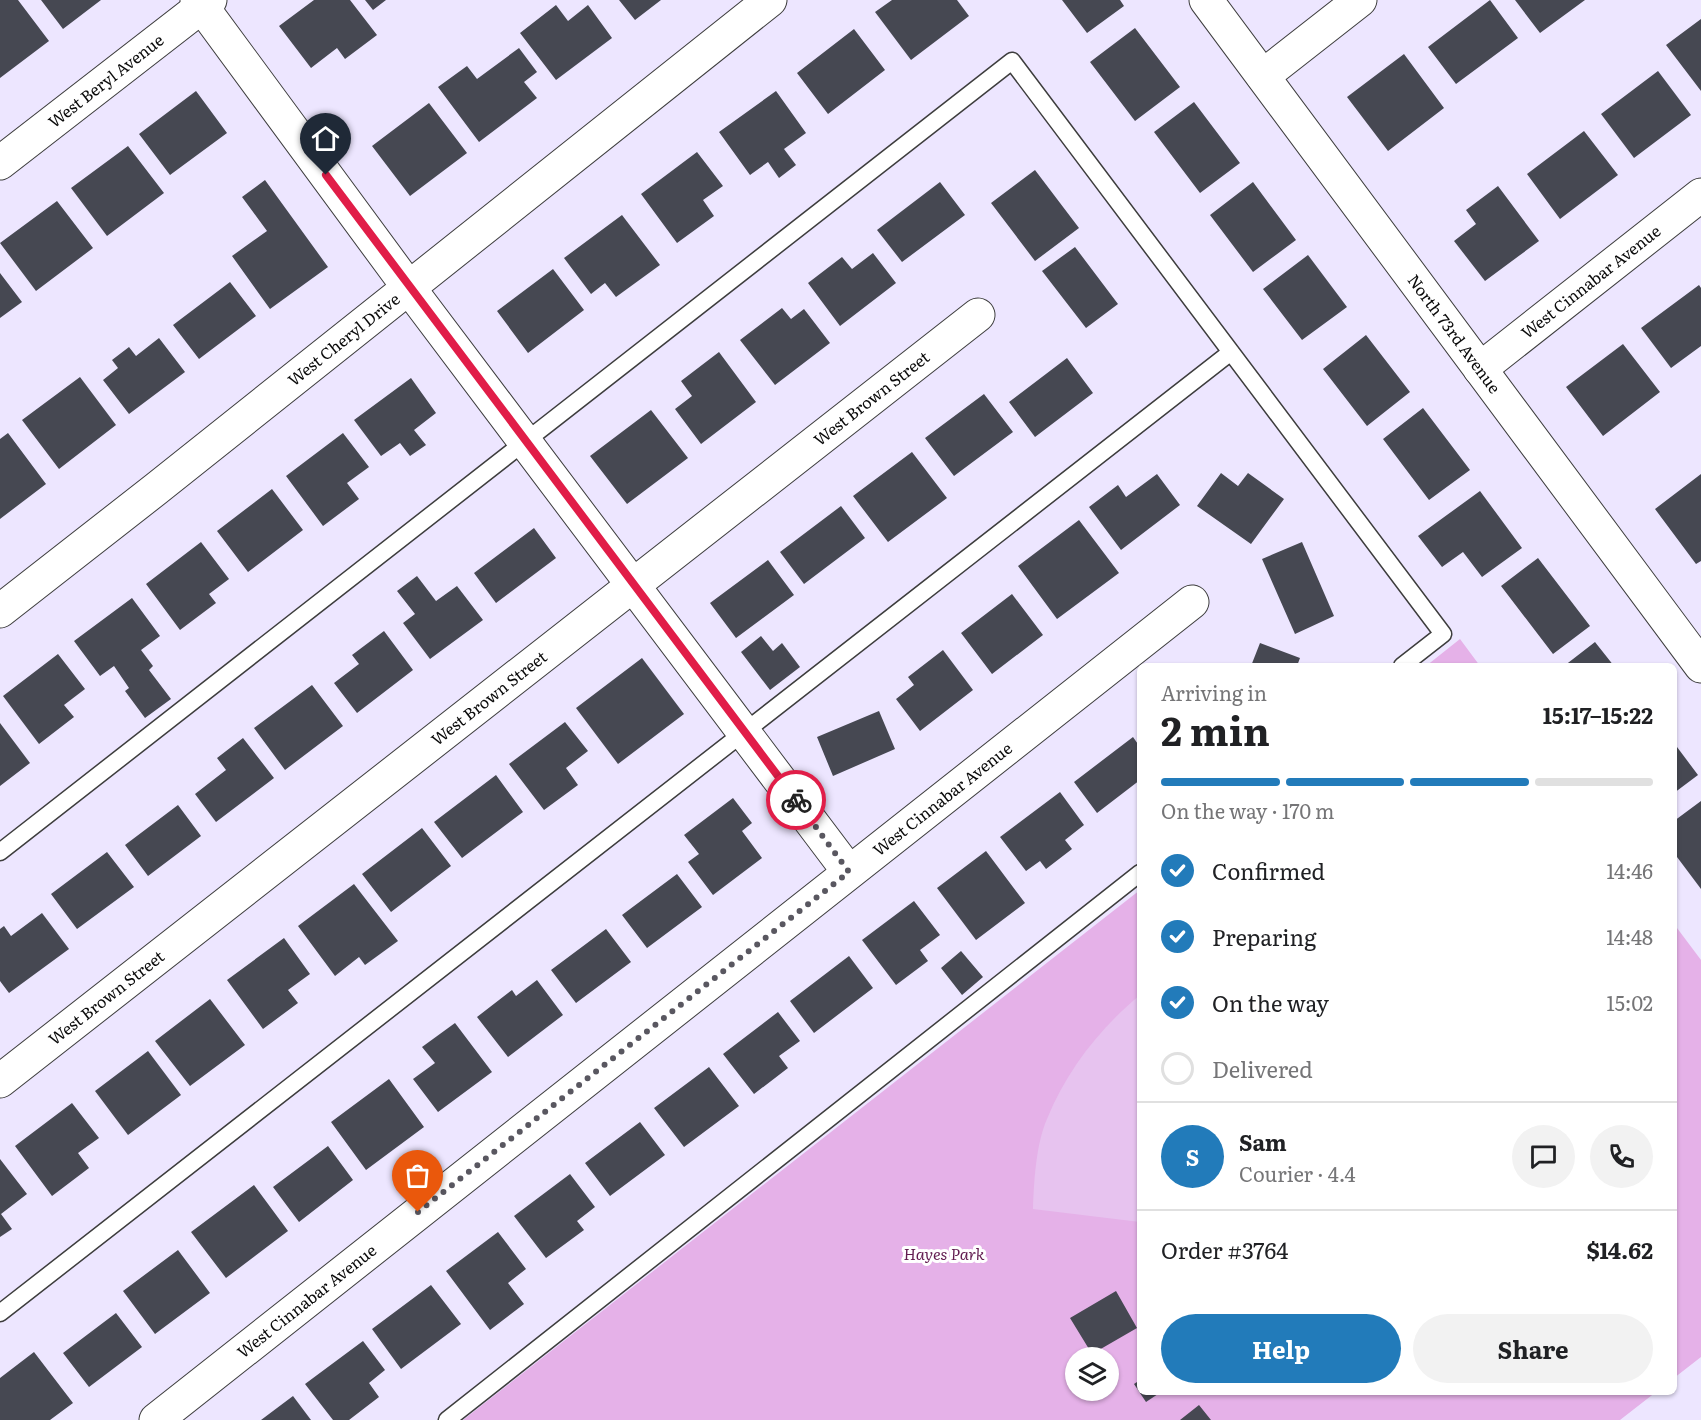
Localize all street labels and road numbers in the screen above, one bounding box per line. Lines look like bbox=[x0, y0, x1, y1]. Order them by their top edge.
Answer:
street label: West Beryl Avenue bbox=[42, 27, 168, 133]
street label: West Cinnabar Avenue bbox=[1515, 218, 1665, 344]
street label: North 73rd Avenue bbox=[1403, 269, 1507, 398]
street label: West Cheryl Drive bbox=[282, 286, 404, 391]
street label: West Brown Street bbox=[808, 344, 934, 451]
street label: West Brown Street bbox=[425, 644, 552, 750]
street label: West Cinnabar Avenue bbox=[867, 736, 1017, 861]
street label: West Brown Street bbox=[43, 944, 169, 1050]
street label: West Cinnabar Avenue bbox=[231, 1238, 381, 1363]

